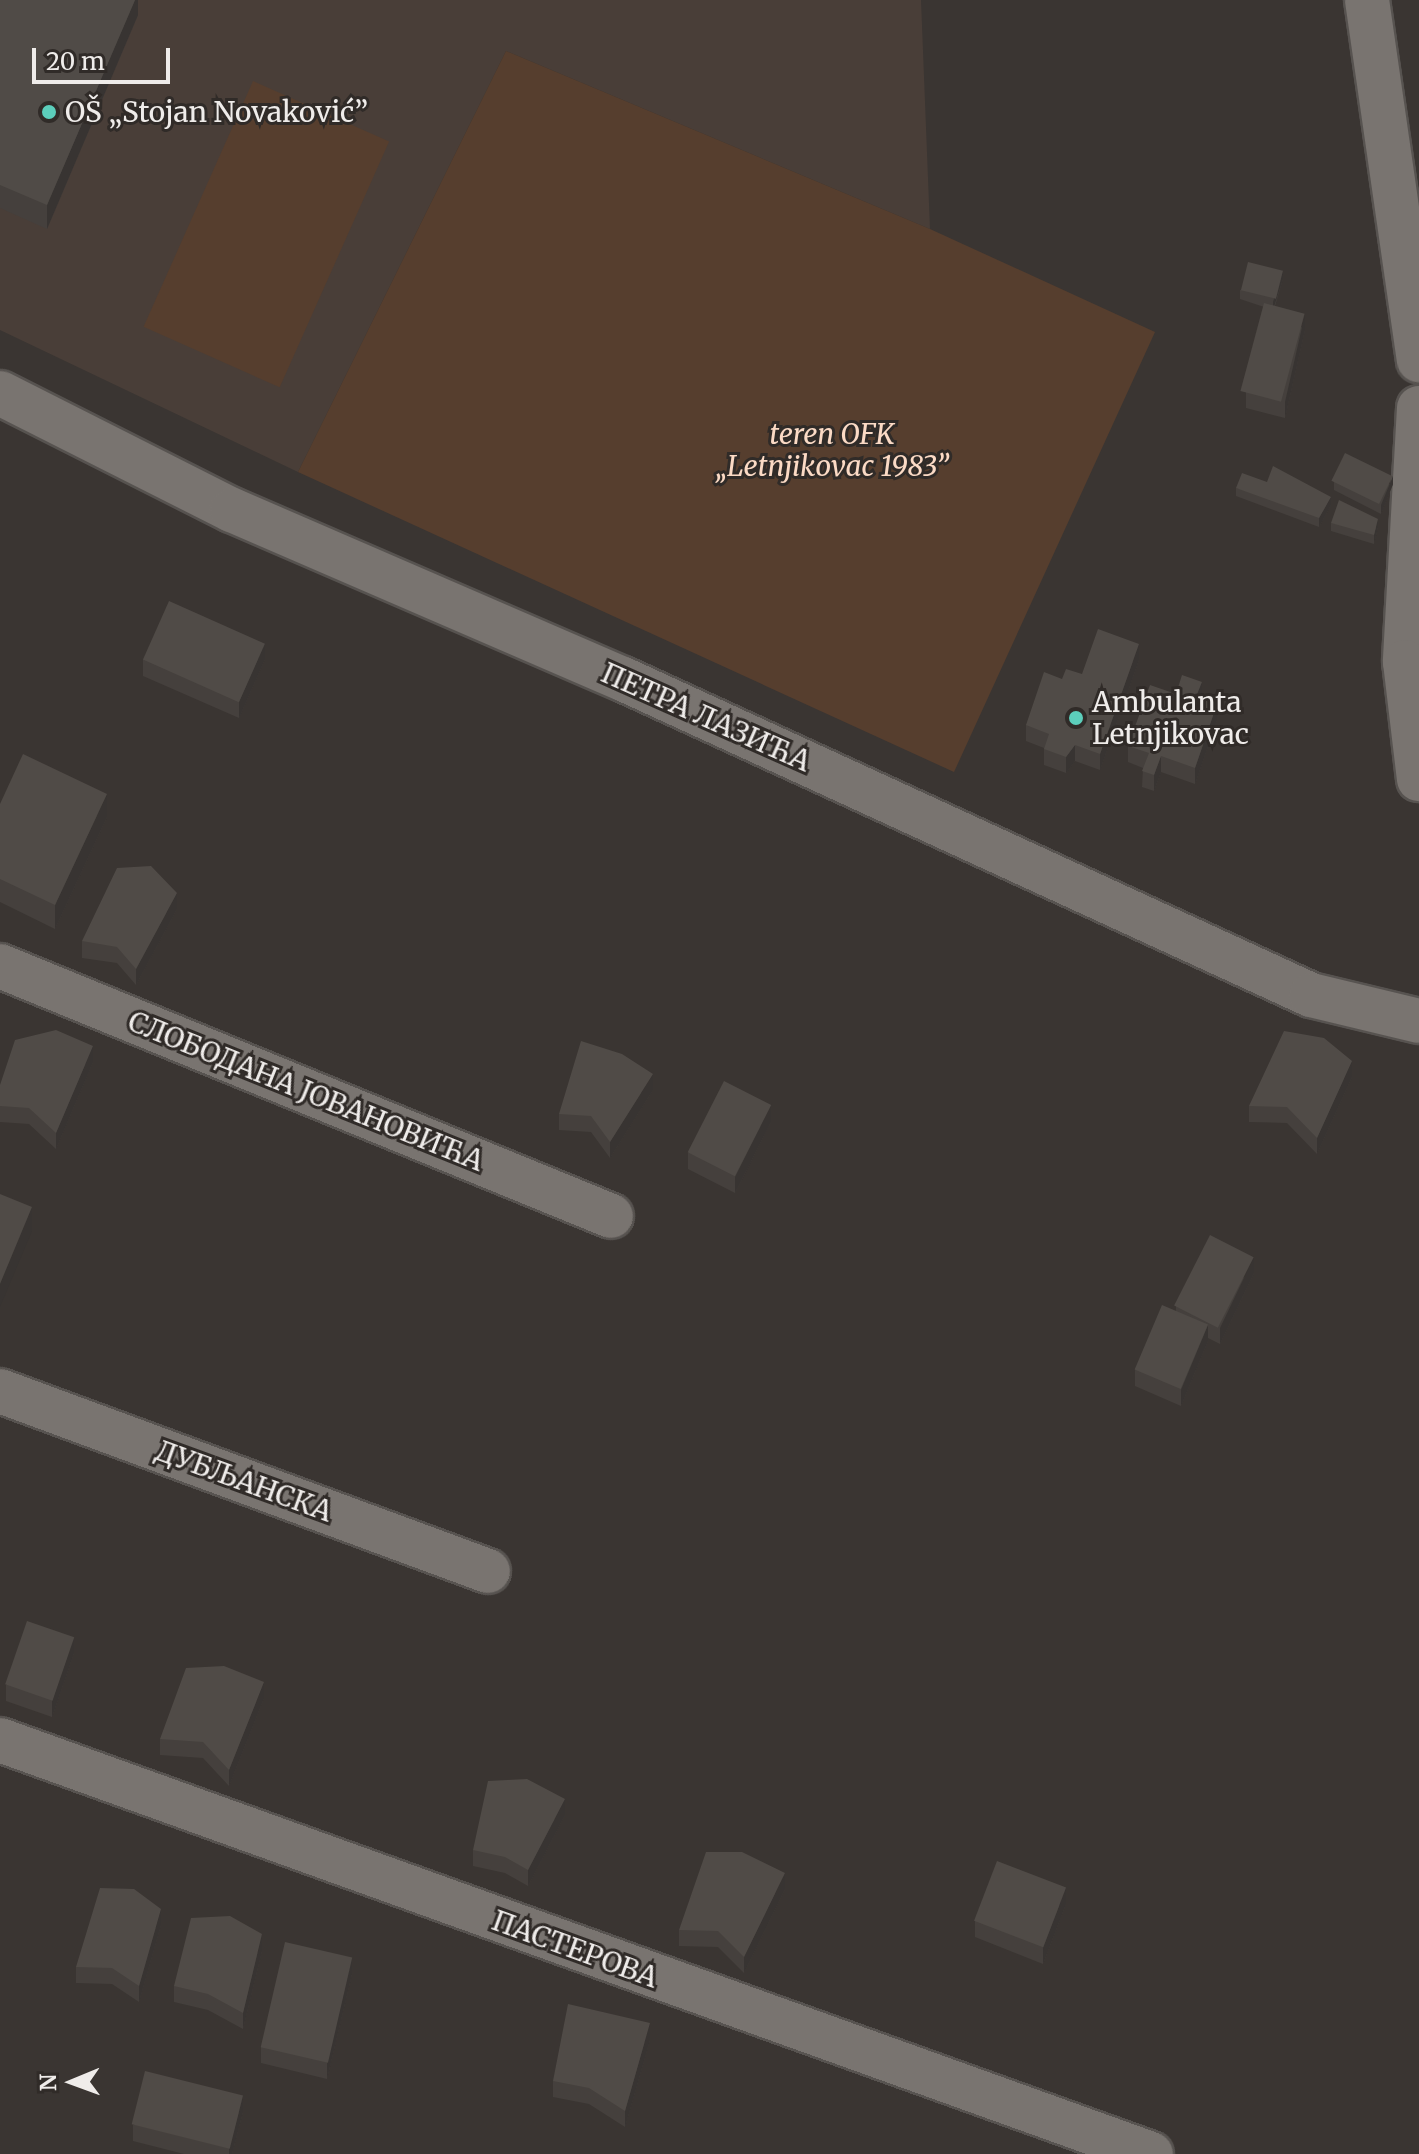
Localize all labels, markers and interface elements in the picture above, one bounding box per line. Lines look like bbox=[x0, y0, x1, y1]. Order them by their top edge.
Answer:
scale bar bbox=[36, 32, 174, 82]
text: 20 m bbox=[46, 46, 105, 77]
place label: OŠ „Stojan Novaković” bbox=[65, 95, 368, 129]
marker: OŠ „Stojan Novaković” bbox=[40, 103, 58, 121]
park label: teren OFK „Letnjikovac 1983” bbox=[715, 417, 949, 483]
street label: ПЕТРА ЛАЗИЋА bbox=[596, 656, 816, 778]
place label: Ambulanta Letnjikovac bbox=[1092, 685, 1249, 751]
marker: Ambulanta Letnjikovac bbox=[1067, 709, 1085, 727]
street label: СЛОБОДАНА ЈОВАНОВИЋА bbox=[123, 1004, 489, 1178]
street label: ДУБЉАНСКА bbox=[151, 1433, 337, 1529]
street label: ПАСТЕРОВА bbox=[487, 1903, 663, 1995]
north arrow bbox=[32, 2042, 112, 2122]
text: N bbox=[34, 2073, 62, 2091]

